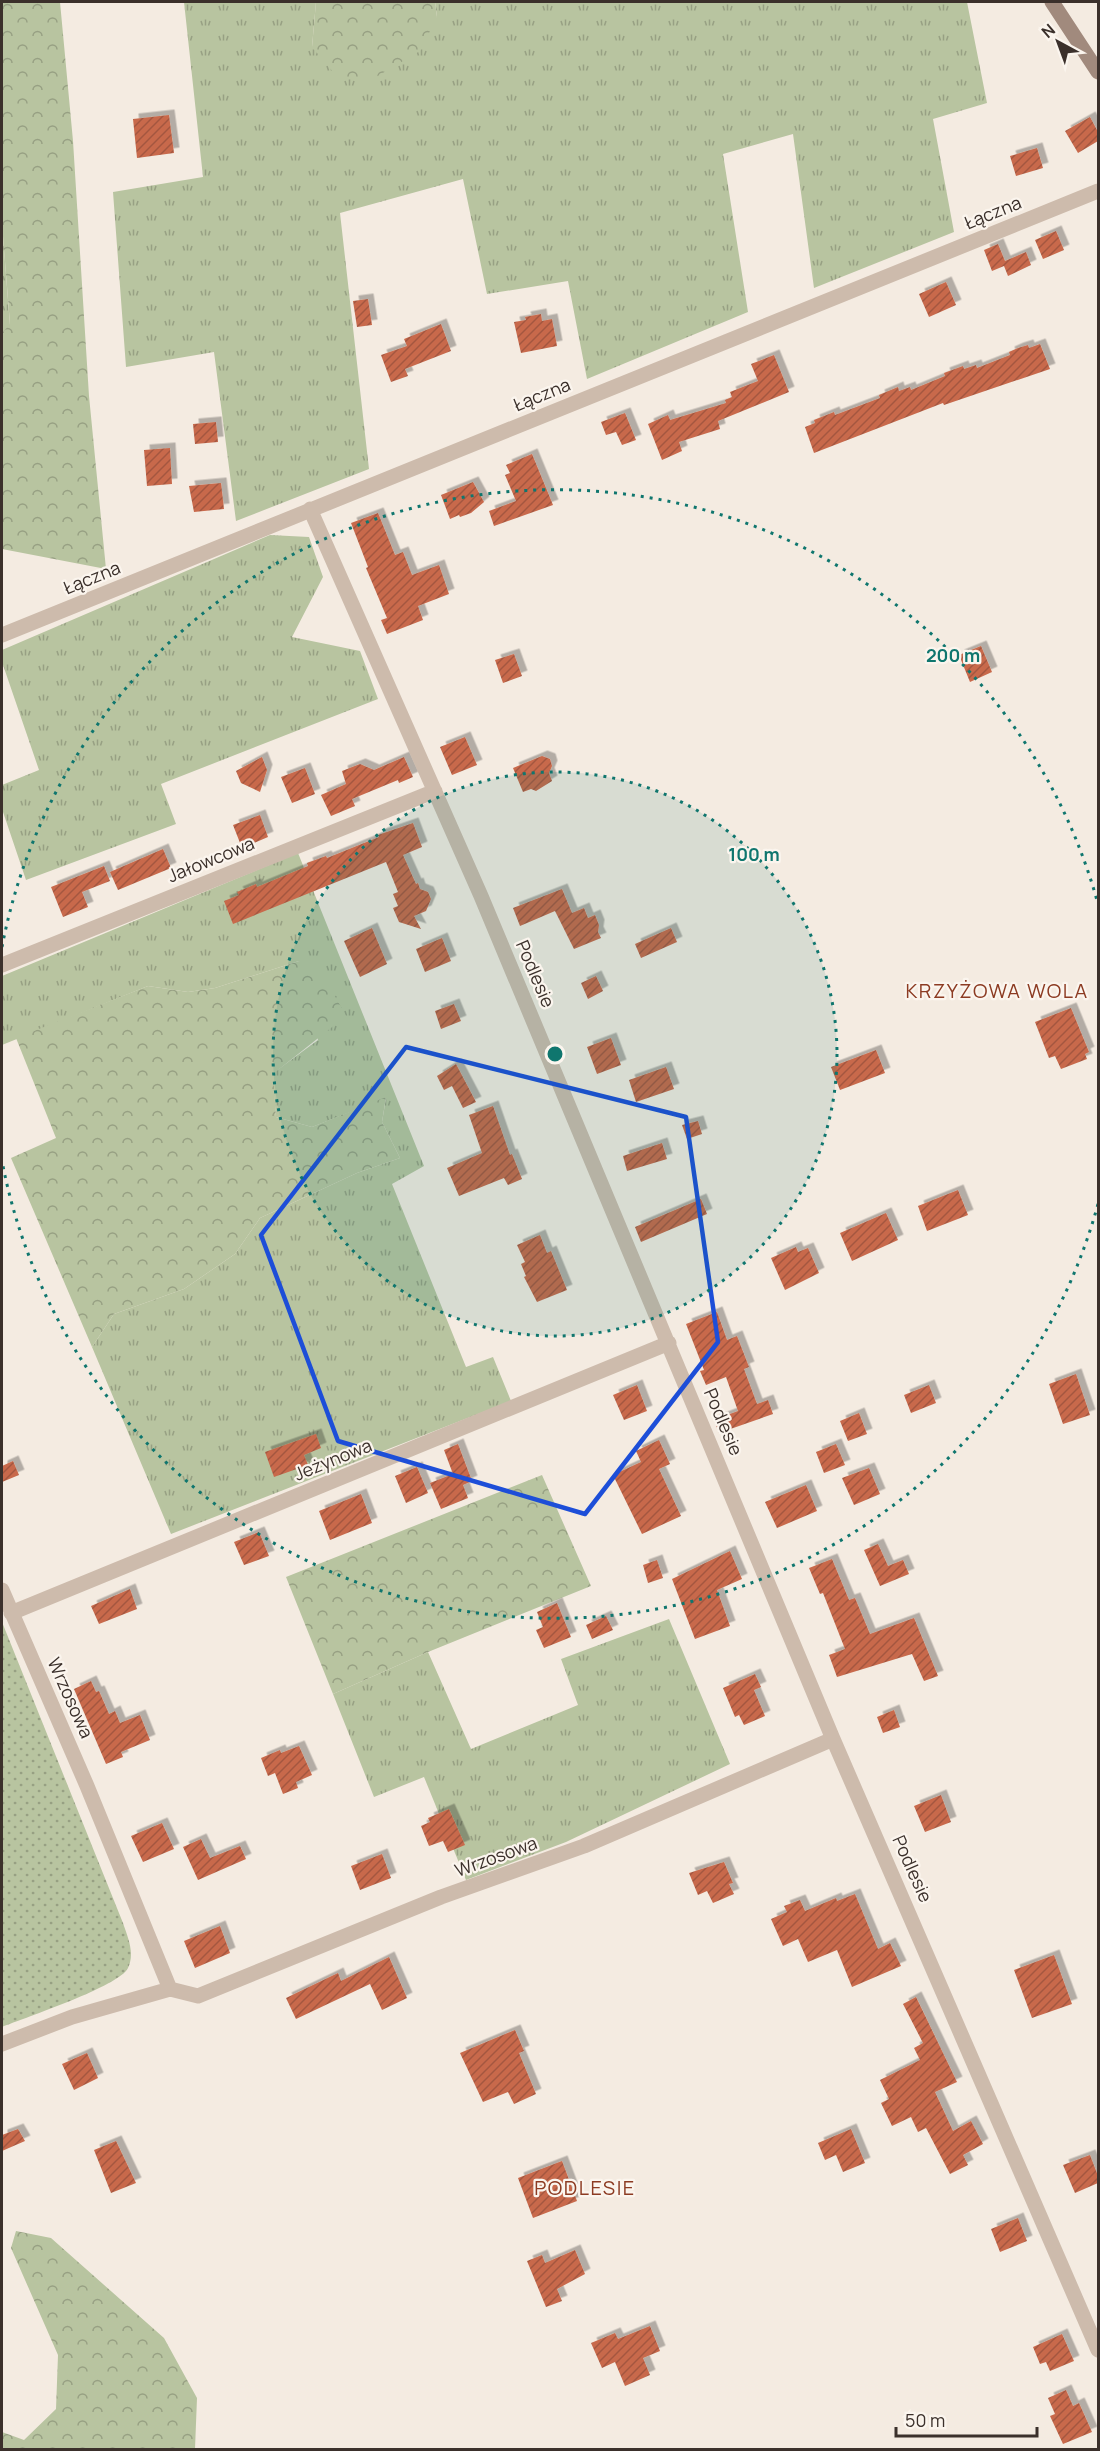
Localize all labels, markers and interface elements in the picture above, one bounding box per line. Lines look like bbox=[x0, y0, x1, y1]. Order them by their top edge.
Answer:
north arrow bbox=[1028, 12, 1088, 72]
text: N bbox=[1037, 19, 1060, 43]
street label: Łączna bbox=[961, 190, 1025, 234]
street label: Łączna bbox=[510, 372, 574, 416]
street label: Łączna bbox=[60, 555, 124, 599]
text: 200 m bbox=[926, 643, 980, 667]
street label: Jałowcowa bbox=[164, 831, 258, 887]
text: 100 m bbox=[728, 842, 780, 866]
street label: Podlesie bbox=[511, 936, 561, 1011]
district label: KRZYŻOWA WOLA bbox=[905, 977, 1089, 1004]
centre of rings bbox=[545, 1044, 565, 1064]
street label: Podlesie bbox=[699, 1384, 749, 1459]
street label: Jeżynowa bbox=[290, 1433, 375, 1486]
street label: Wrzosowa bbox=[43, 1654, 99, 1742]
street label: Wrzosowa bbox=[451, 1830, 540, 1882]
street label: Podlesie bbox=[888, 1831, 938, 1906]
district label: PODLESIE bbox=[534, 2174, 636, 2201]
scale bar bbox=[896, 2400, 1037, 2438]
text: 50 m bbox=[905, 2408, 945, 2432]

